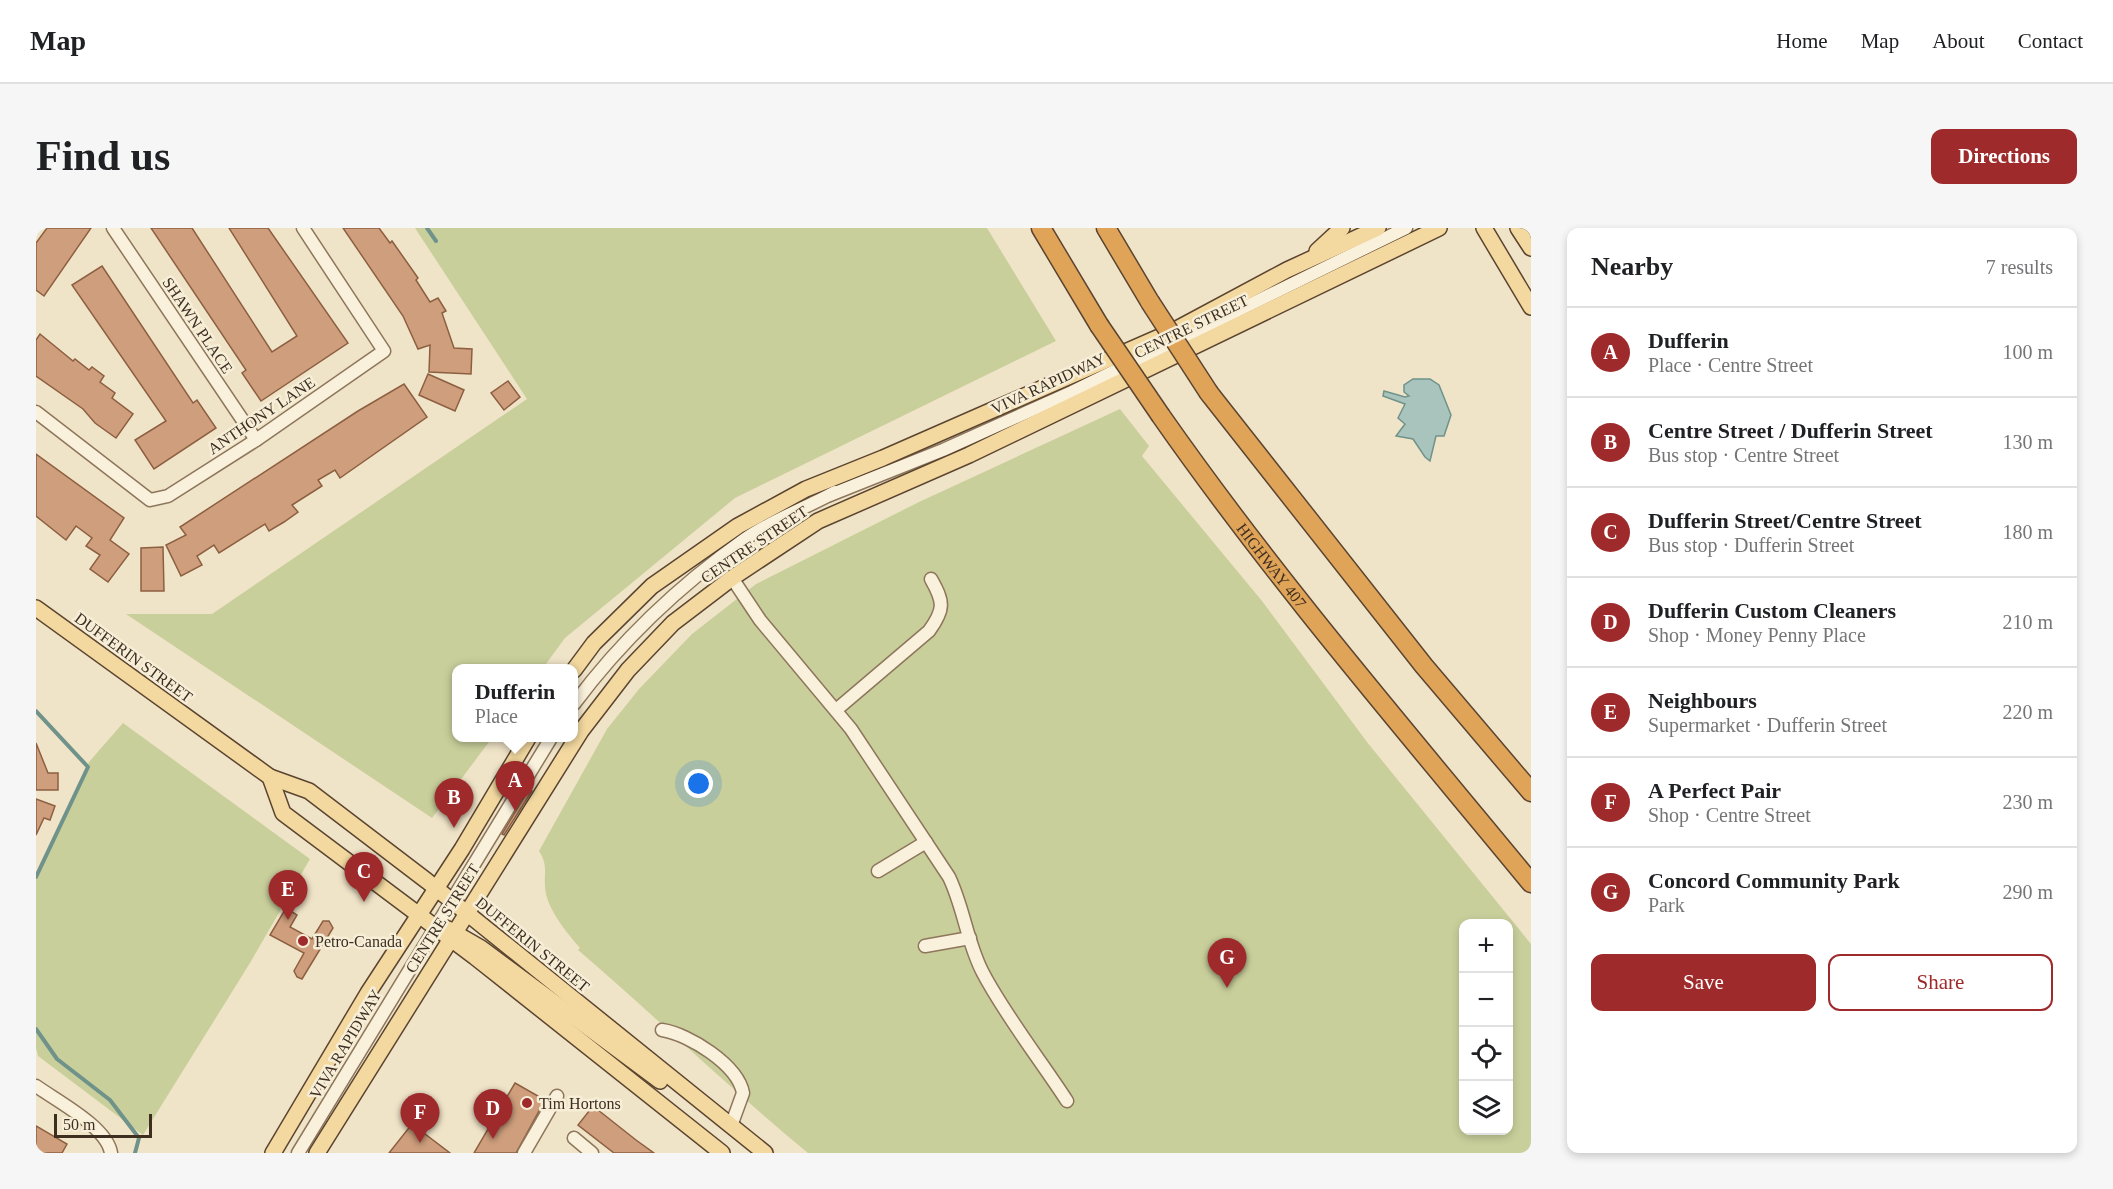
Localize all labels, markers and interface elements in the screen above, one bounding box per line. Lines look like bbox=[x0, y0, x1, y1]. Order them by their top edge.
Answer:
text: Map bbox=[30, 25, 86, 56]
text: Home bbox=[1776, 29, 1828, 53]
text: Map bbox=[1861, 29, 1899, 53]
text: About bbox=[1932, 29, 1985, 53]
text: Contact bbox=[2018, 29, 2083, 53]
button: Directions bbox=[1931, 129, 2077, 184]
text: Find us bbox=[36, 133, 170, 179]
text: Nearby bbox=[1591, 252, 1673, 281]
text: 7 results bbox=[1986, 256, 2053, 278]
street label: SHAWN PLACE bbox=[159, 274, 236, 376]
street label: CENTRE STREET bbox=[1131, 291, 1251, 361]
text: Dufferin bbox=[1648, 328, 1729, 353]
text: A bbox=[1603, 341, 1618, 363]
text: 100 m bbox=[2002, 341, 2053, 363]
street label: VIVA RAPIDWAY bbox=[988, 349, 1108, 417]
text: Place · Centre Street bbox=[1648, 354, 1813, 376]
street label: ANTHONY LANE bbox=[205, 373, 318, 457]
text: Centre Street / Dufferin Street bbox=[1648, 418, 1933, 443]
text: B bbox=[1604, 431, 1617, 453]
text: 130 m bbox=[2002, 431, 2053, 453]
text: Bus stop · Centre Street bbox=[1648, 444, 1839, 466]
street label: CENTRE STREET bbox=[698, 502, 811, 586]
text: Dufferin Street/Centre Street bbox=[1648, 508, 1922, 533]
street label: HIGHWAY 407 bbox=[1233, 520, 1310, 611]
text: C bbox=[1603, 521, 1618, 543]
text: 180 m bbox=[2002, 521, 2053, 543]
text: Bus stop · Dufferin Street bbox=[1648, 534, 1854, 556]
text: Dufferin Custom Cleaners bbox=[1648, 598, 1896, 623]
street label: DUFFERIN STREET bbox=[72, 609, 196, 706]
text: D bbox=[1603, 611, 1618, 633]
text: 210 m bbox=[2002, 611, 2053, 633]
text: Shop · Money Penny Place bbox=[1648, 624, 1866, 646]
popup bbox=[452, 664, 578, 742]
text: Dufferin bbox=[475, 679, 555, 704]
text: Neighbours bbox=[1648, 688, 1757, 713]
text: E bbox=[1604, 701, 1617, 723]
text: 220 m bbox=[2002, 701, 2053, 723]
text: Place bbox=[475, 705, 518, 727]
text: Supermarket · Dufferin Street bbox=[1648, 714, 1887, 736]
pin: A bbox=[496, 762, 534, 811]
your location bbox=[684, 769, 713, 798]
pin: B bbox=[434, 778, 474, 828]
text: A Perfect Pair bbox=[1648, 778, 1781, 803]
text: F bbox=[1604, 791, 1617, 813]
text: 230 m bbox=[2002, 791, 2053, 813]
text: Shop · Centre Street bbox=[1648, 804, 1811, 826]
pin: C bbox=[344, 852, 384, 902]
street label: CENTRE STREET bbox=[402, 861, 483, 976]
text: Concord Community Park bbox=[1648, 868, 1900, 893]
pin: E bbox=[268, 870, 308, 920]
text: G bbox=[1603, 881, 1618, 903]
text: 290 m bbox=[2002, 881, 2053, 903]
street label: DUFFERIN STREET bbox=[473, 893, 593, 995]
text: Park bbox=[1648, 894, 1685, 916]
map controls bbox=[1459, 919, 1513, 1135]
button: + bbox=[1459, 919, 1513, 973]
place label: Petro-Canada bbox=[315, 933, 402, 950]
marker: Petro-Canada bbox=[296, 934, 310, 948]
pin: G bbox=[1208, 938, 1246, 988]
button: Save bbox=[1591, 954, 1816, 1011]
button: Share bbox=[1828, 954, 2053, 1011]
button: − bbox=[1459, 973, 1513, 1027]
street label: VIVA RAPIDWAY bbox=[306, 986, 385, 1102]
button: locate bbox=[1459, 1027, 1513, 1081]
button: layers bbox=[1459, 1081, 1513, 1135]
pin: D bbox=[474, 1090, 512, 1139]
pin: F bbox=[400, 1094, 440, 1143]
place label: Tim Hortons bbox=[539, 1095, 621, 1112]
marker: Tim Hortons bbox=[520, 1096, 534, 1110]
scale bar bbox=[54, 1111, 152, 1138]
text: 50 m bbox=[63, 1116, 95, 1133]

